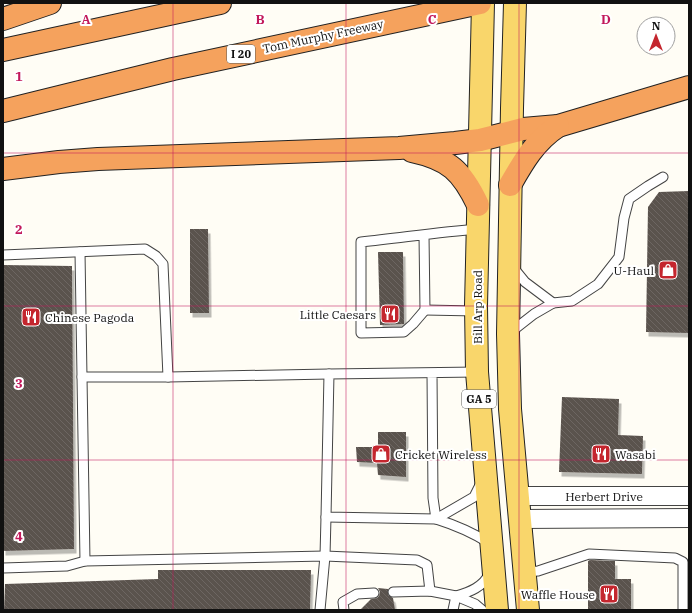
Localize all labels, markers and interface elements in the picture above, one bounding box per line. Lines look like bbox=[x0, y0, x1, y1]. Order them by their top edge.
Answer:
text: A bbox=[81, 11, 91, 28]
text: B bbox=[255, 11, 265, 28]
text: C bbox=[428, 11, 437, 28]
text: D bbox=[601, 11, 611, 28]
street label: Tom Murphy Freeway bbox=[261, 16, 385, 56]
north arrow bbox=[636, 16, 676, 56]
text: N bbox=[652, 19, 661, 33]
road number: I 20 bbox=[227, 45, 255, 63]
text: 1 bbox=[15, 68, 23, 85]
text: 2 bbox=[15, 221, 23, 238]
shop icon: U-Haul bbox=[657, 259, 679, 281]
place label: U-Haul bbox=[614, 263, 654, 278]
street label: Bill Arp Road bbox=[470, 270, 485, 344]
restaurant icon: Little Caesars bbox=[379, 303, 401, 325]
restaurant icon: Chinese Pagoda bbox=[20, 306, 42, 328]
place label: Little Caesars bbox=[300, 307, 376, 322]
place label: Chinese Pagoda bbox=[45, 310, 135, 325]
text: 3 bbox=[15, 375, 23, 392]
road number: GA 5 bbox=[462, 390, 496, 408]
shop icon: Cricket Wireless bbox=[370, 443, 392, 465]
restaurant icon: Wasabi bbox=[590, 443, 612, 465]
place label: Cricket Wireless bbox=[395, 447, 487, 462]
place label: Wasabi bbox=[615, 447, 656, 462]
street label: Herbert Drive bbox=[565, 489, 643, 504]
text: 4 bbox=[15, 528, 23, 545]
restaurant icon: Waffle House bbox=[598, 583, 620, 605]
place label: Waffle House bbox=[521, 587, 595, 602]

